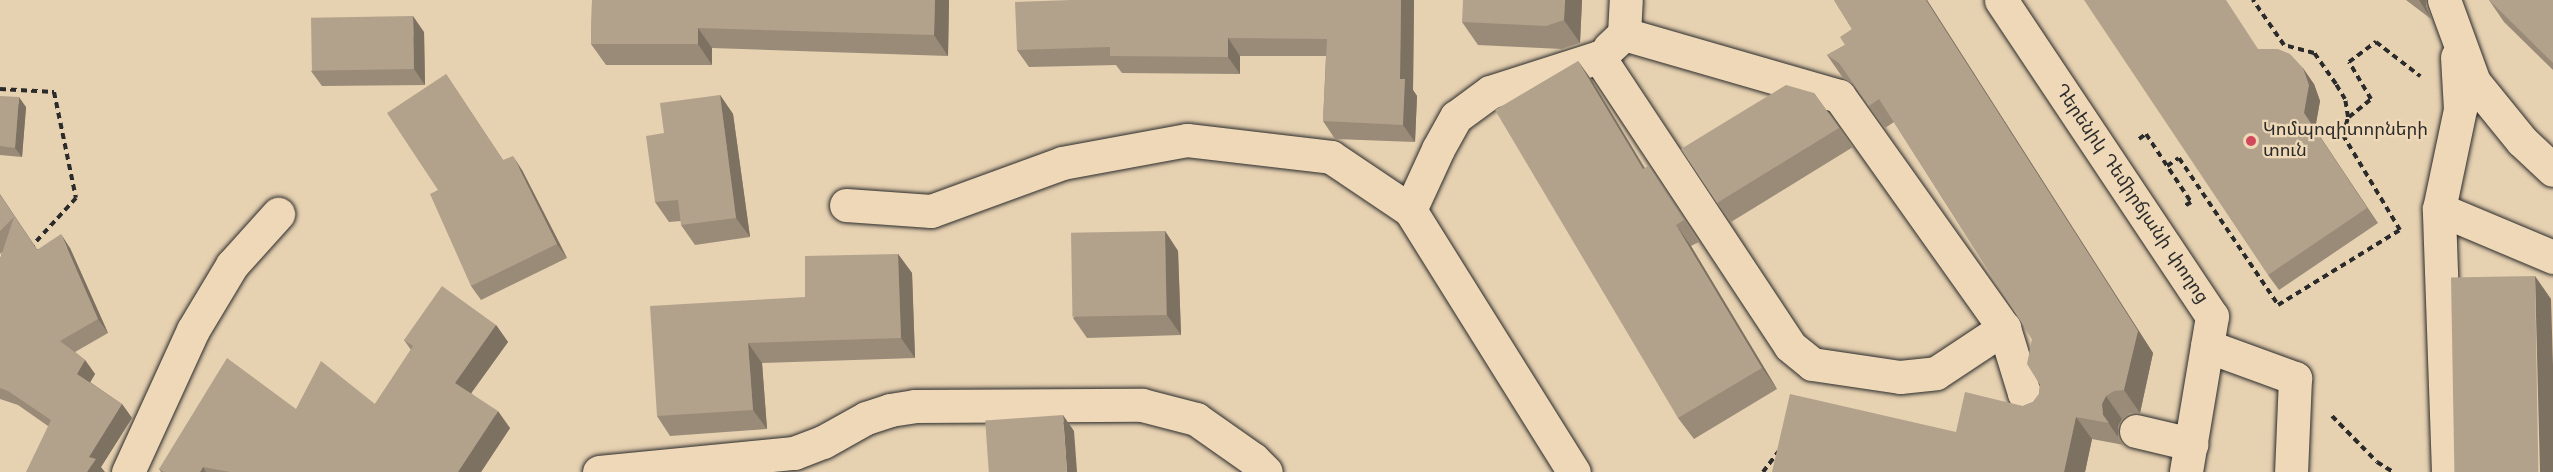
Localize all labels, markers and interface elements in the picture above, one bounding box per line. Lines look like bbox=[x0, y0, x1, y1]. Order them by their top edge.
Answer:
street label: Դերենիկ Դեմիրճյանի փողոց bbox=[2049, 80, 2213, 308]
place label: Կոմպոզիտորների տուն bbox=[2263, 120, 2428, 162]
marker: Կոմպոզիտորների տուն bbox=[2244, 134, 2258, 148]

